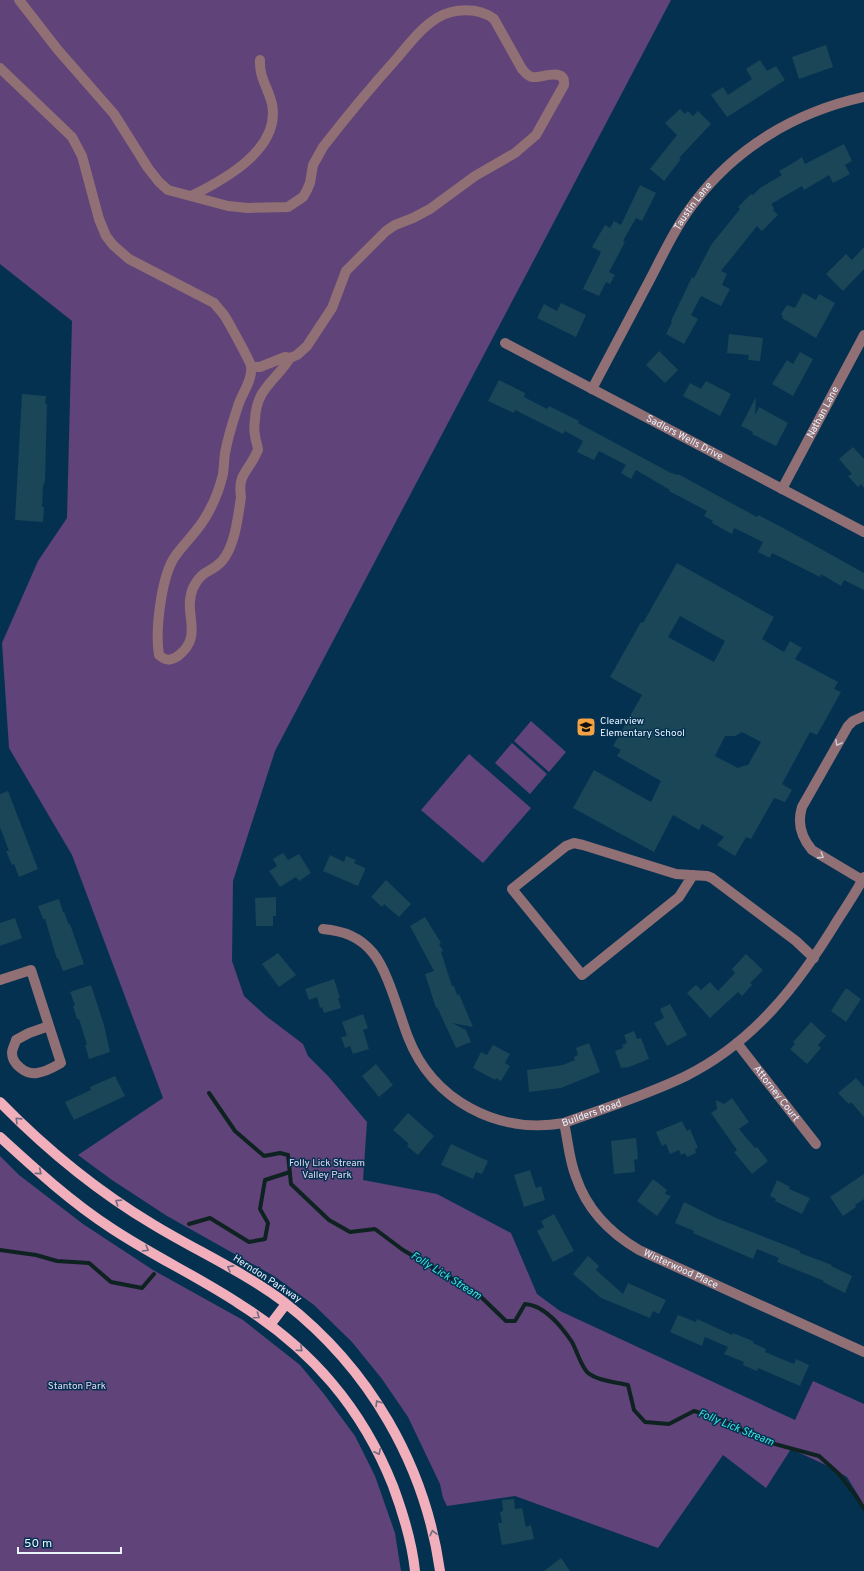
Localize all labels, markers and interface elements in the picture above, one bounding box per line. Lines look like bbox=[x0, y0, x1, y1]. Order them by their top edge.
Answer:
street label: Taustin Lane bbox=[671, 179, 715, 233]
street label: Nathan Lane bbox=[804, 384, 842, 440]
street label: Sadlers Wells Drive bbox=[644, 412, 725, 463]
place label: Clearview Elementary School bbox=[600, 715, 685, 740]
school or university icon: Clearview Elementary School bbox=[575, 716, 597, 738]
one-way arrow bbox=[836, 739, 843, 746]
one-way arrow bbox=[816, 851, 823, 858]
street label: Attorney Court bbox=[750, 1063, 803, 1124]
street label: Builders Road bbox=[560, 1097, 623, 1130]
one-way arrow bbox=[15, 1117, 23, 1124]
park label: Folly Lick Stream Valley Park bbox=[289, 1157, 365, 1182]
one-way arrow bbox=[35, 1168, 42, 1175]
one-way arrow bbox=[115, 1199, 122, 1207]
one-way arrow bbox=[142, 1245, 149, 1252]
street label: Winterwood Place bbox=[641, 1246, 720, 1292]
water label: Folly Lick Stream bbox=[408, 1249, 484, 1303]
street label: Herndon Parkway bbox=[230, 1252, 304, 1306]
one-way arrow bbox=[226, 1266, 234, 1273]
one-way arrow bbox=[253, 1311, 260, 1318]
one-way arrow bbox=[295, 1345, 303, 1352]
park label: Stanton Park bbox=[48, 1380, 106, 1393]
one-way arrow bbox=[375, 1400, 383, 1407]
water label: Folly Lick Stream bbox=[696, 1406, 776, 1450]
one-way arrow bbox=[373, 1448, 381, 1456]
scale bar bbox=[18, 1529, 121, 1555]
one-way arrow bbox=[429, 1529, 438, 1536]
text: 50 m bbox=[24, 1536, 52, 1552]

